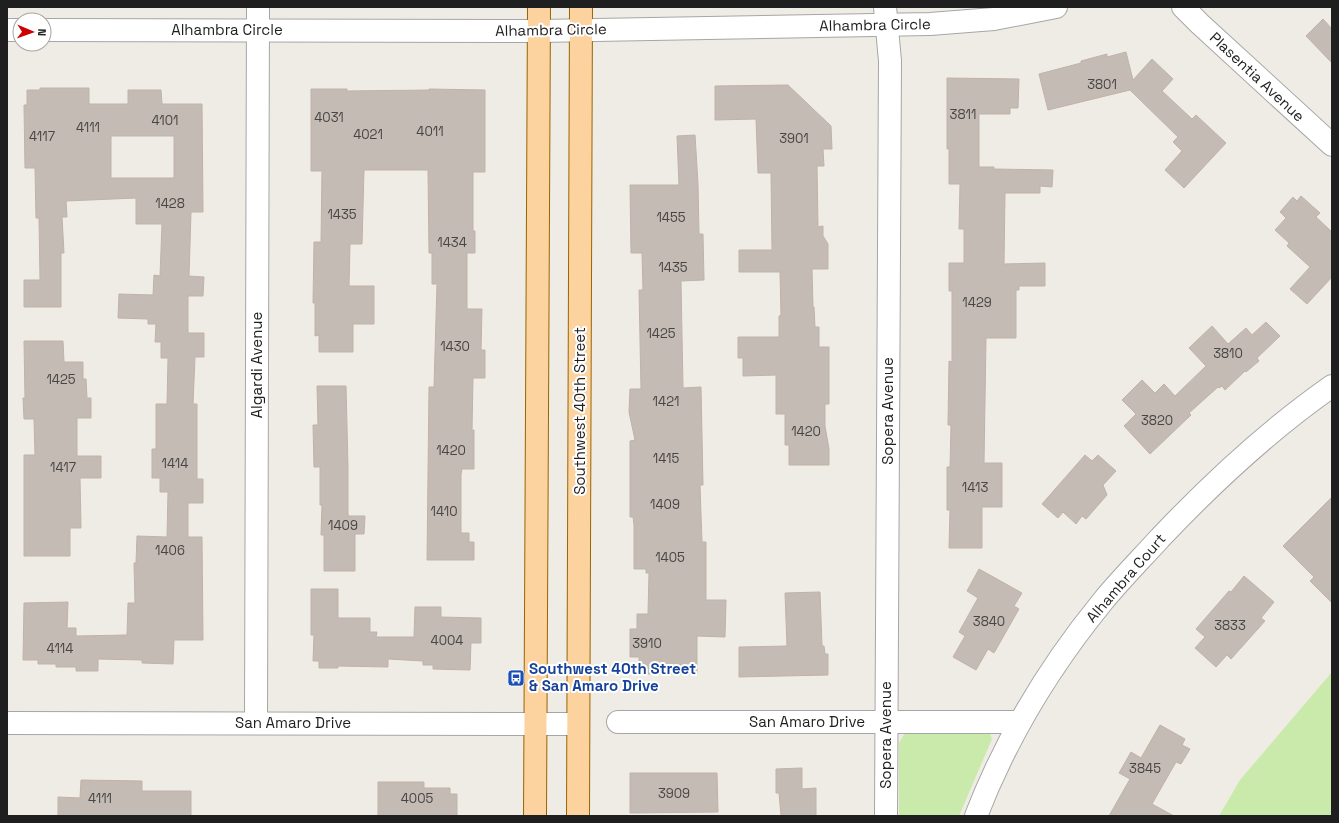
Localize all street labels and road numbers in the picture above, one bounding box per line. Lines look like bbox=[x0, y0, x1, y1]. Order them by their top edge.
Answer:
street label: Alhambra Circle bbox=[819, 14, 931, 35]
street label: Alhambra Circle bbox=[495, 19, 607, 40]
street label: Alhambra Circle bbox=[171, 20, 283, 39]
street label: Plasentia Avenue bbox=[1206, 28, 1309, 126]
street label: Algardi Avenue bbox=[247, 312, 266, 418]
street label: Southwest 40th Street bbox=[570, 327, 589, 495]
street label: Sopera Avenue bbox=[878, 357, 897, 465]
street label: Alhambra Court bbox=[1082, 529, 1170, 626]
street label: Sopera Avenue bbox=[876, 681, 895, 789]
street label: San Amaro Drive bbox=[749, 712, 865, 731]
street label: San Amaro Drive bbox=[235, 713, 351, 732]

